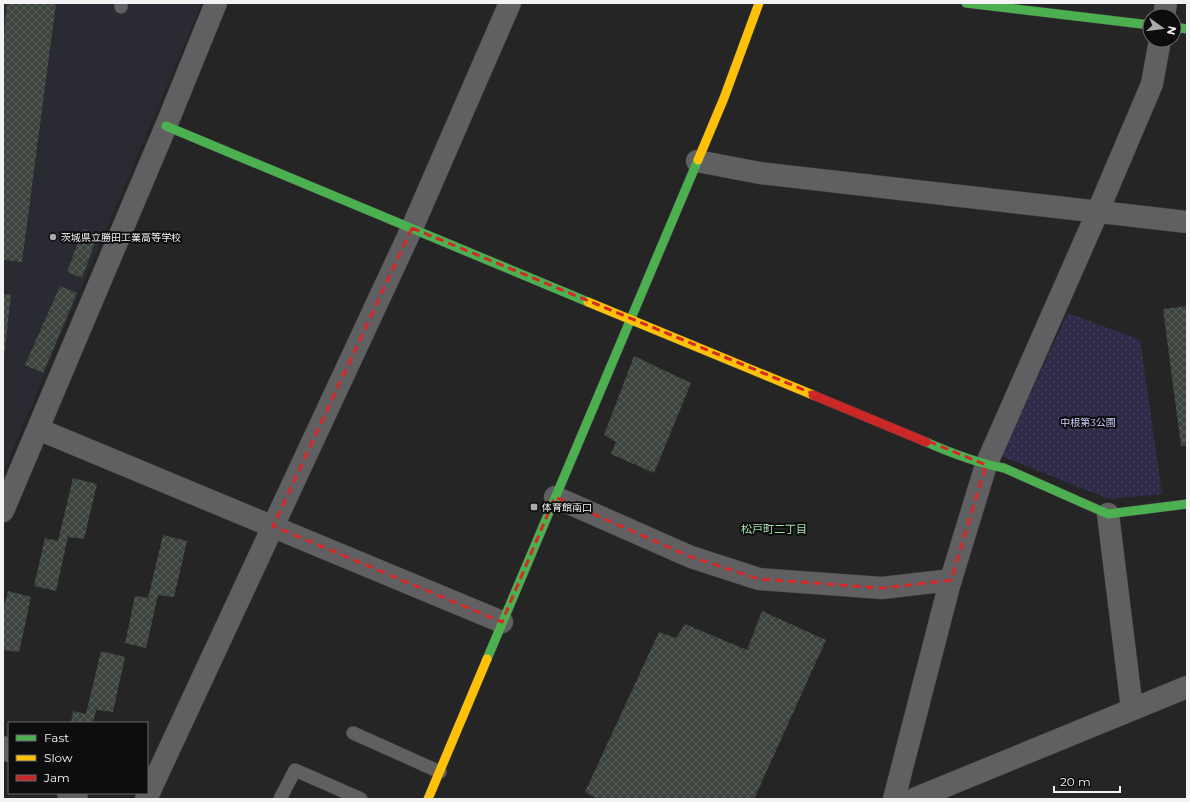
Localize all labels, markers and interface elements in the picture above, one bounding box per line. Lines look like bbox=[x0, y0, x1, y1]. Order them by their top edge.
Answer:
north arrow bbox=[1142, 8, 1182, 48]
text: N bbox=[1164, 24, 1180, 36]
place label: 茨城県立勝田工業高等学校 bbox=[61, 231, 181, 244]
marker: 茨城県立勝田工業高等学校 bbox=[48, 232, 58, 242]
park label: 中根第3公園 bbox=[1060, 416, 1116, 429]
place label: 体育館南口 bbox=[542, 501, 592, 514]
marker: 体育館南口 bbox=[529, 502, 539, 512]
district label: 松戸町二丁目 bbox=[741, 522, 807, 536]
legend bbox=[8, 722, 148, 794]
text: Fast bbox=[44, 730, 69, 745]
text: Slow bbox=[44, 750, 73, 765]
scale bar bbox=[1054, 768, 1120, 794]
text: Jam bbox=[43, 770, 70, 785]
text: 20 m bbox=[1060, 774, 1091, 789]

